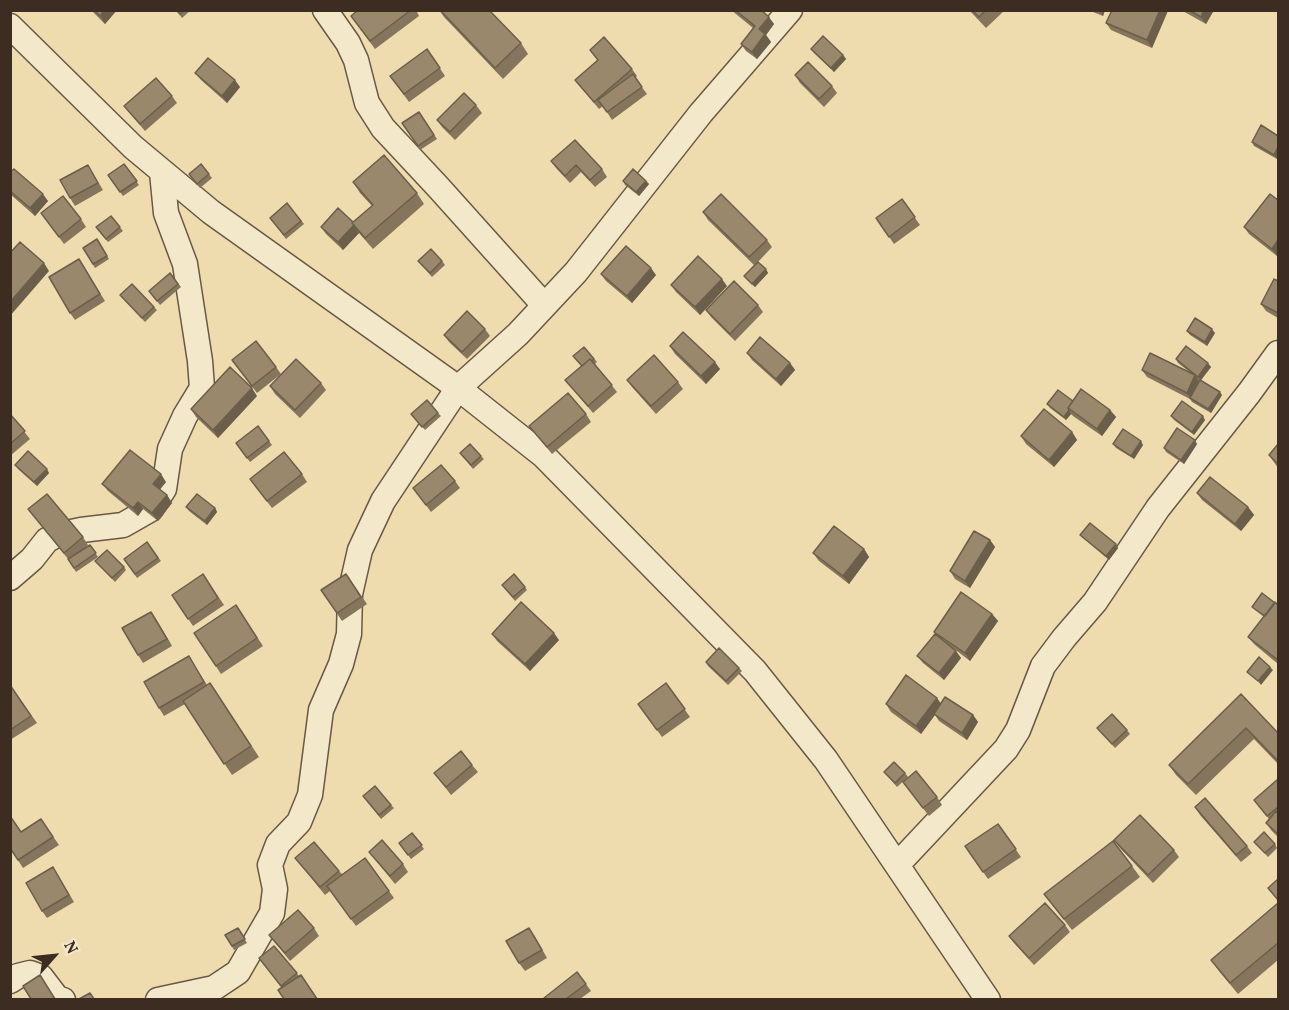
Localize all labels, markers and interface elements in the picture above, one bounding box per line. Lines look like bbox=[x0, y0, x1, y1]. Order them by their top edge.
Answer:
north arrow bbox=[24, 926, 84, 986]
text: N bbox=[58, 938, 82, 958]

